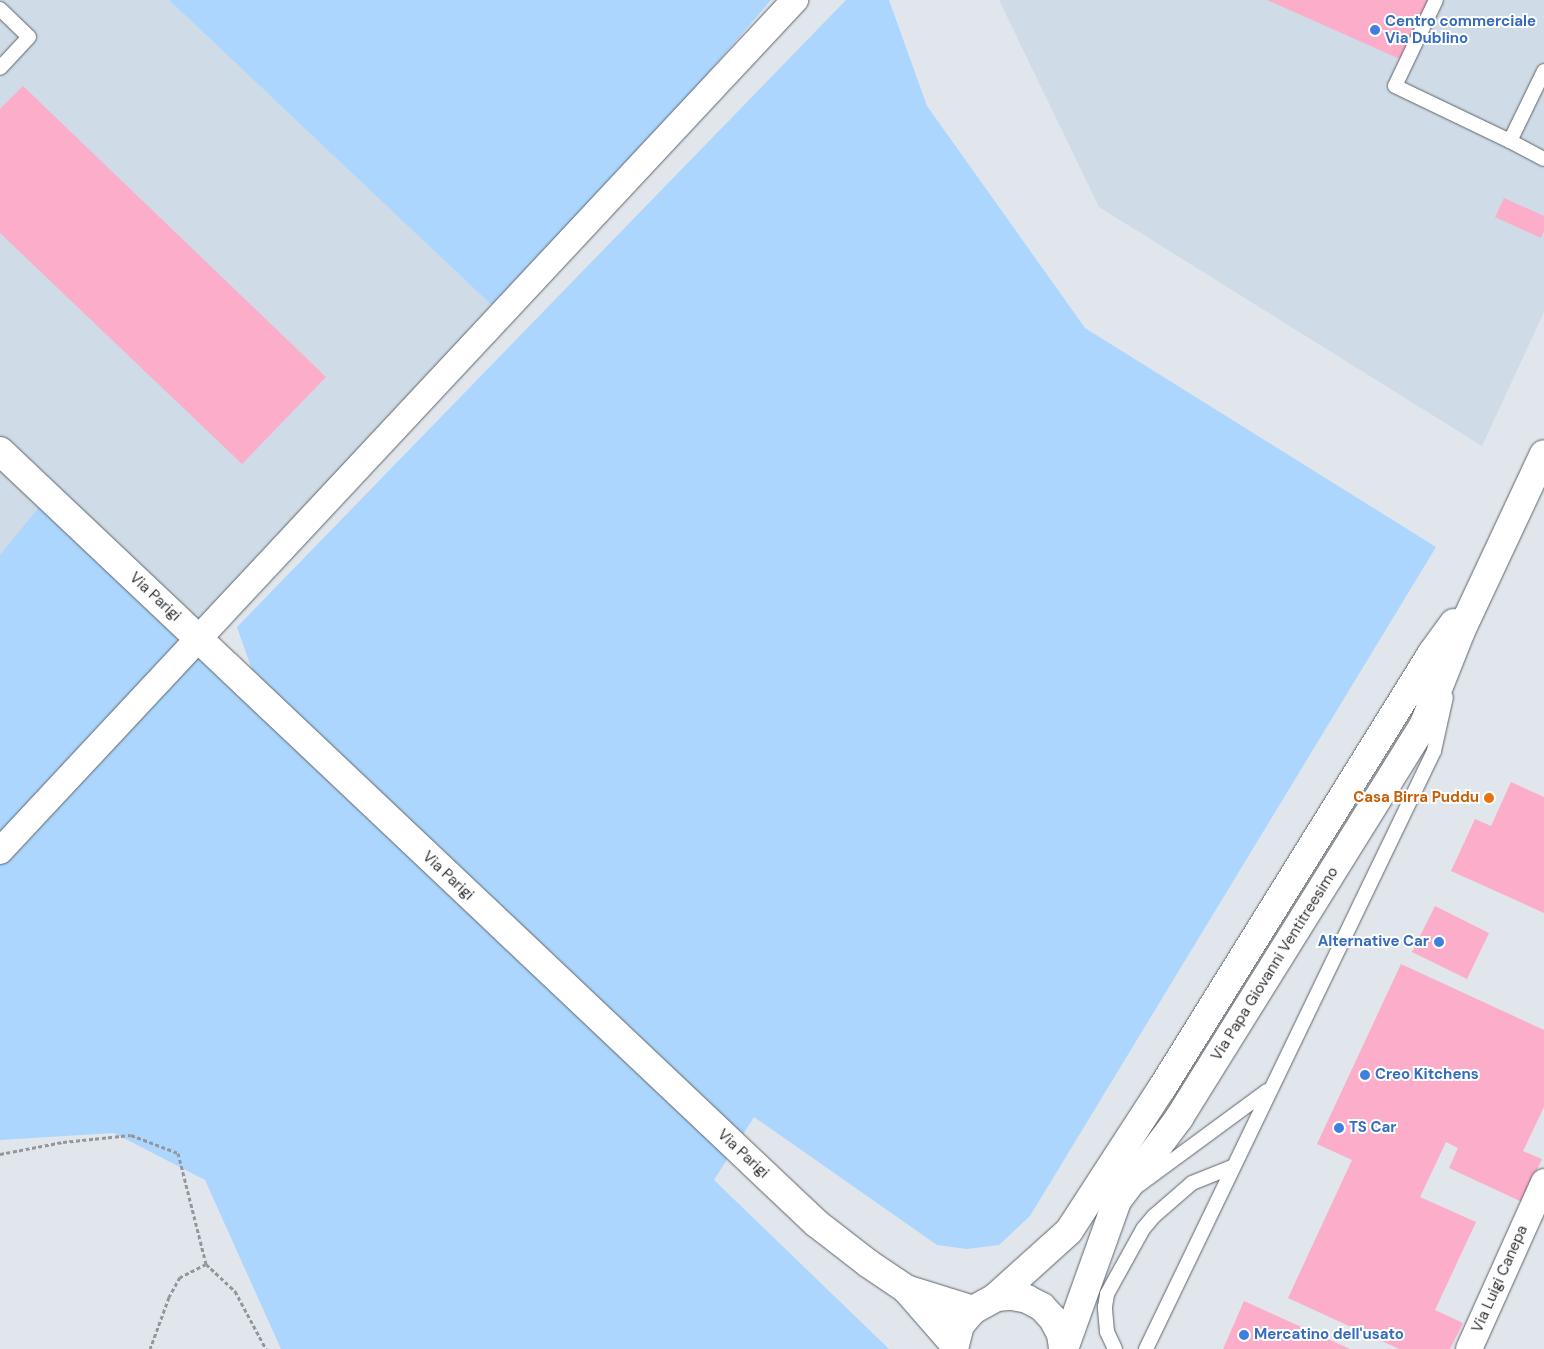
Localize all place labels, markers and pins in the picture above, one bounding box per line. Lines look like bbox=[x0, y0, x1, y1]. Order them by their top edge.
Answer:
place label: Centro commerciale Via Dublino bbox=[1385, 12, 1536, 47]
marker: Centro commerciale Via Dublino bbox=[1369, 24, 1381, 36]
place label: Casa Birra Puddu bbox=[1353, 789, 1479, 807]
marker: Casa Birra Puddu bbox=[1483, 792, 1495, 804]
place label: Alternative Car bbox=[1318, 933, 1429, 951]
marker: Alternative Car bbox=[1433, 936, 1445, 948]
place label: Creo Kitchens bbox=[1375, 1066, 1479, 1084]
marker: Creo Kitchens bbox=[1359, 1069, 1371, 1081]
place label: TS Car bbox=[1349, 1119, 1396, 1137]
marker: TS Car bbox=[1333, 1122, 1345, 1134]
place label: Mercatino dell'usato bbox=[1254, 1326, 1404, 1344]
marker: Mercatino dell'usato bbox=[1238, 1329, 1250, 1341]

